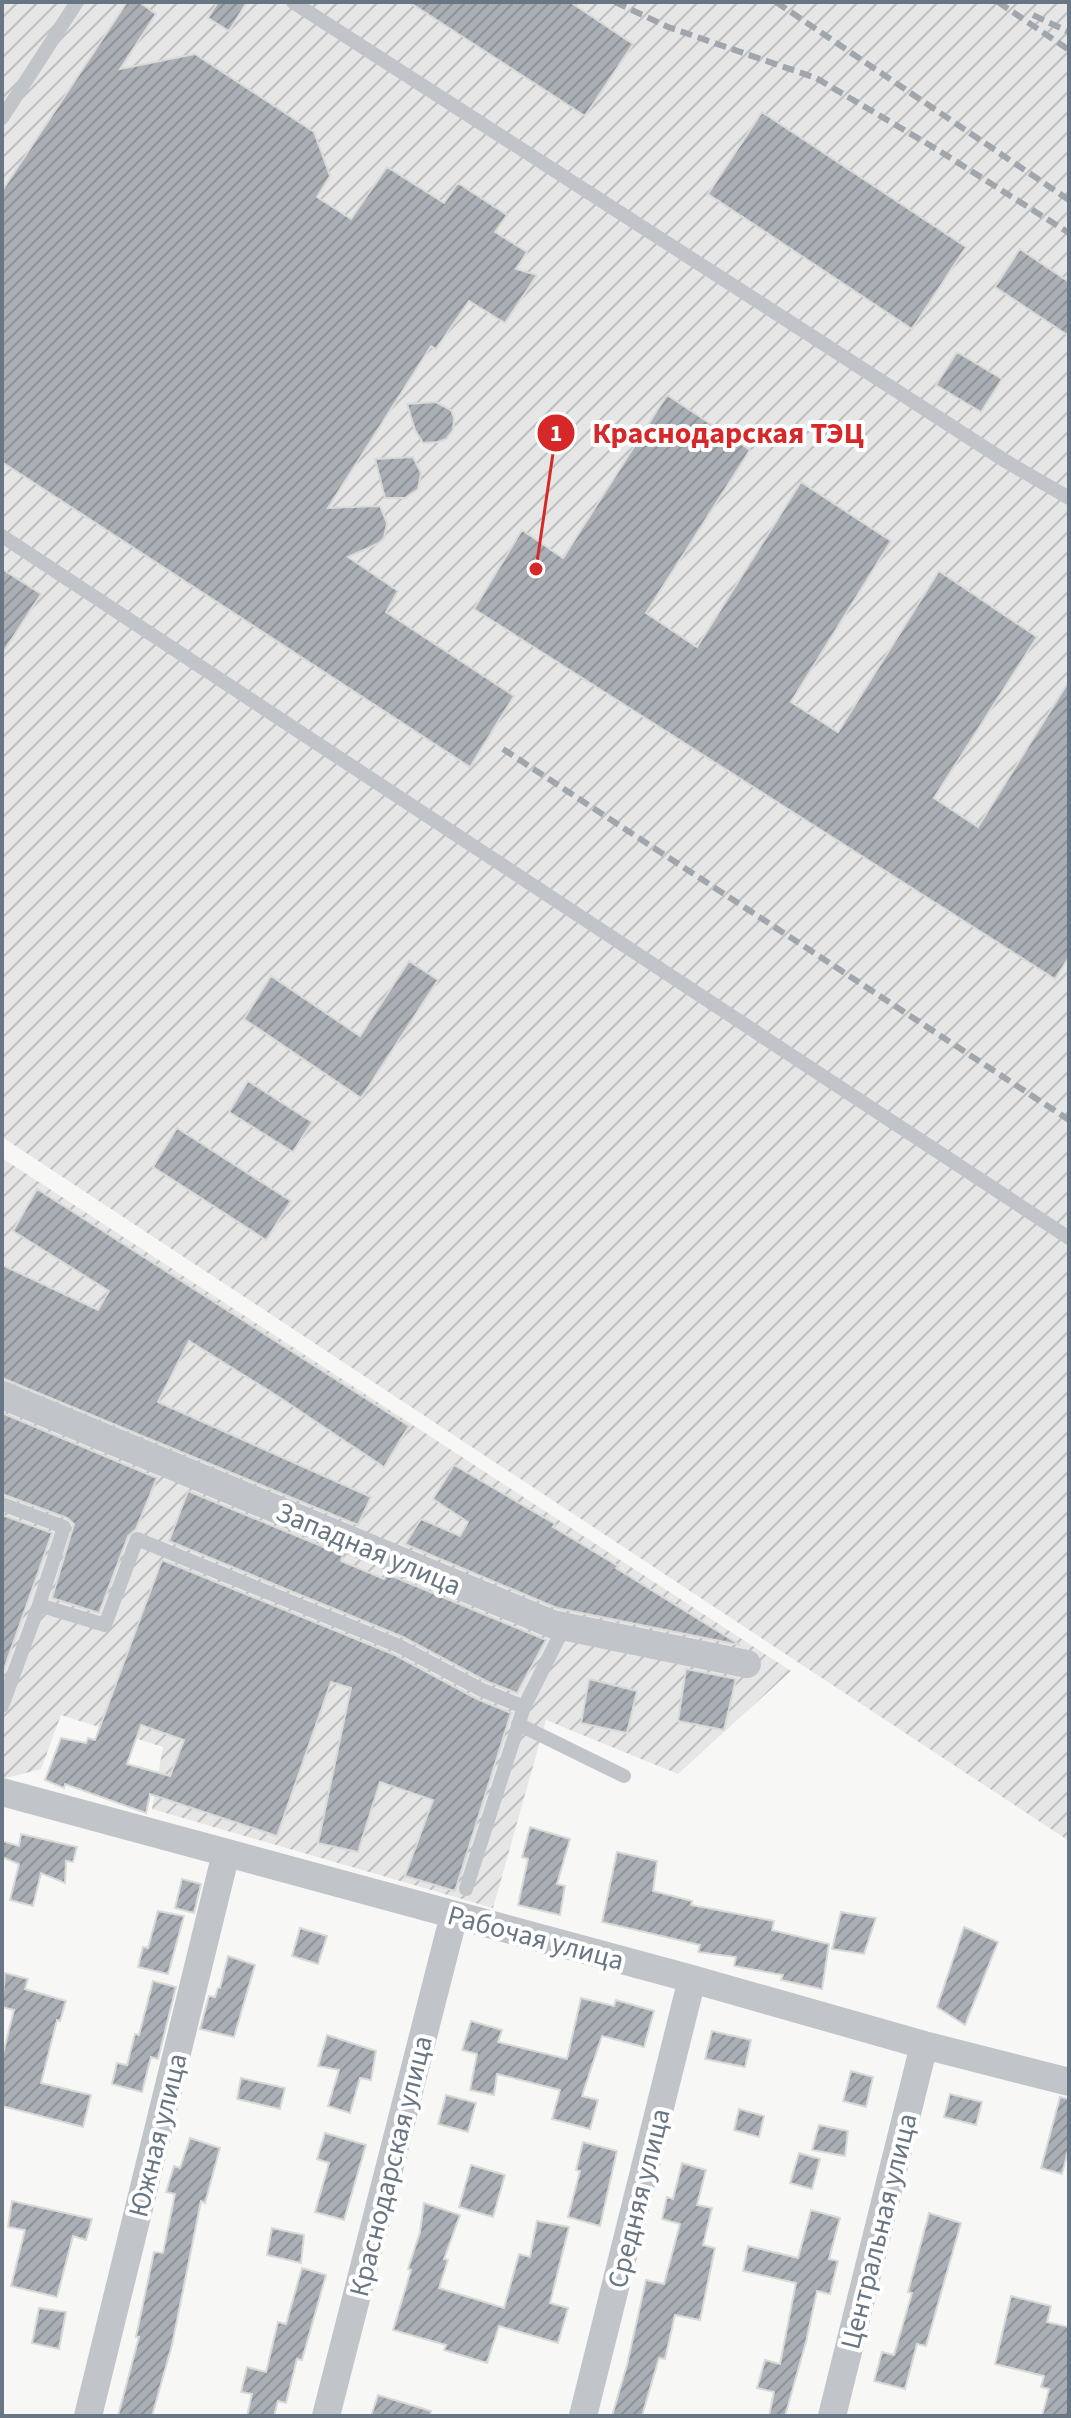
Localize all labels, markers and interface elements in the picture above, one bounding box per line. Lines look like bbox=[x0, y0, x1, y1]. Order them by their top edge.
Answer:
callout: Краснодарская ТЭЦ bbox=[536, 406, 880, 460]
text: Краснодарская ТЭЦ bbox=[592, 412, 864, 455]
text: 1 bbox=[550, 416, 562, 451]
street label: Западная улица bbox=[270, 1492, 467, 1606]
street label: Рабочая улица bbox=[443, 1895, 628, 1981]
street label: Краснодарская улица bbox=[339, 2032, 443, 2301]
street label: Южная улица bbox=[118, 2049, 198, 2222]
street label: Средняя улица bbox=[597, 2104, 681, 2292]
street label: Центральная улица bbox=[830, 2109, 928, 2353]

